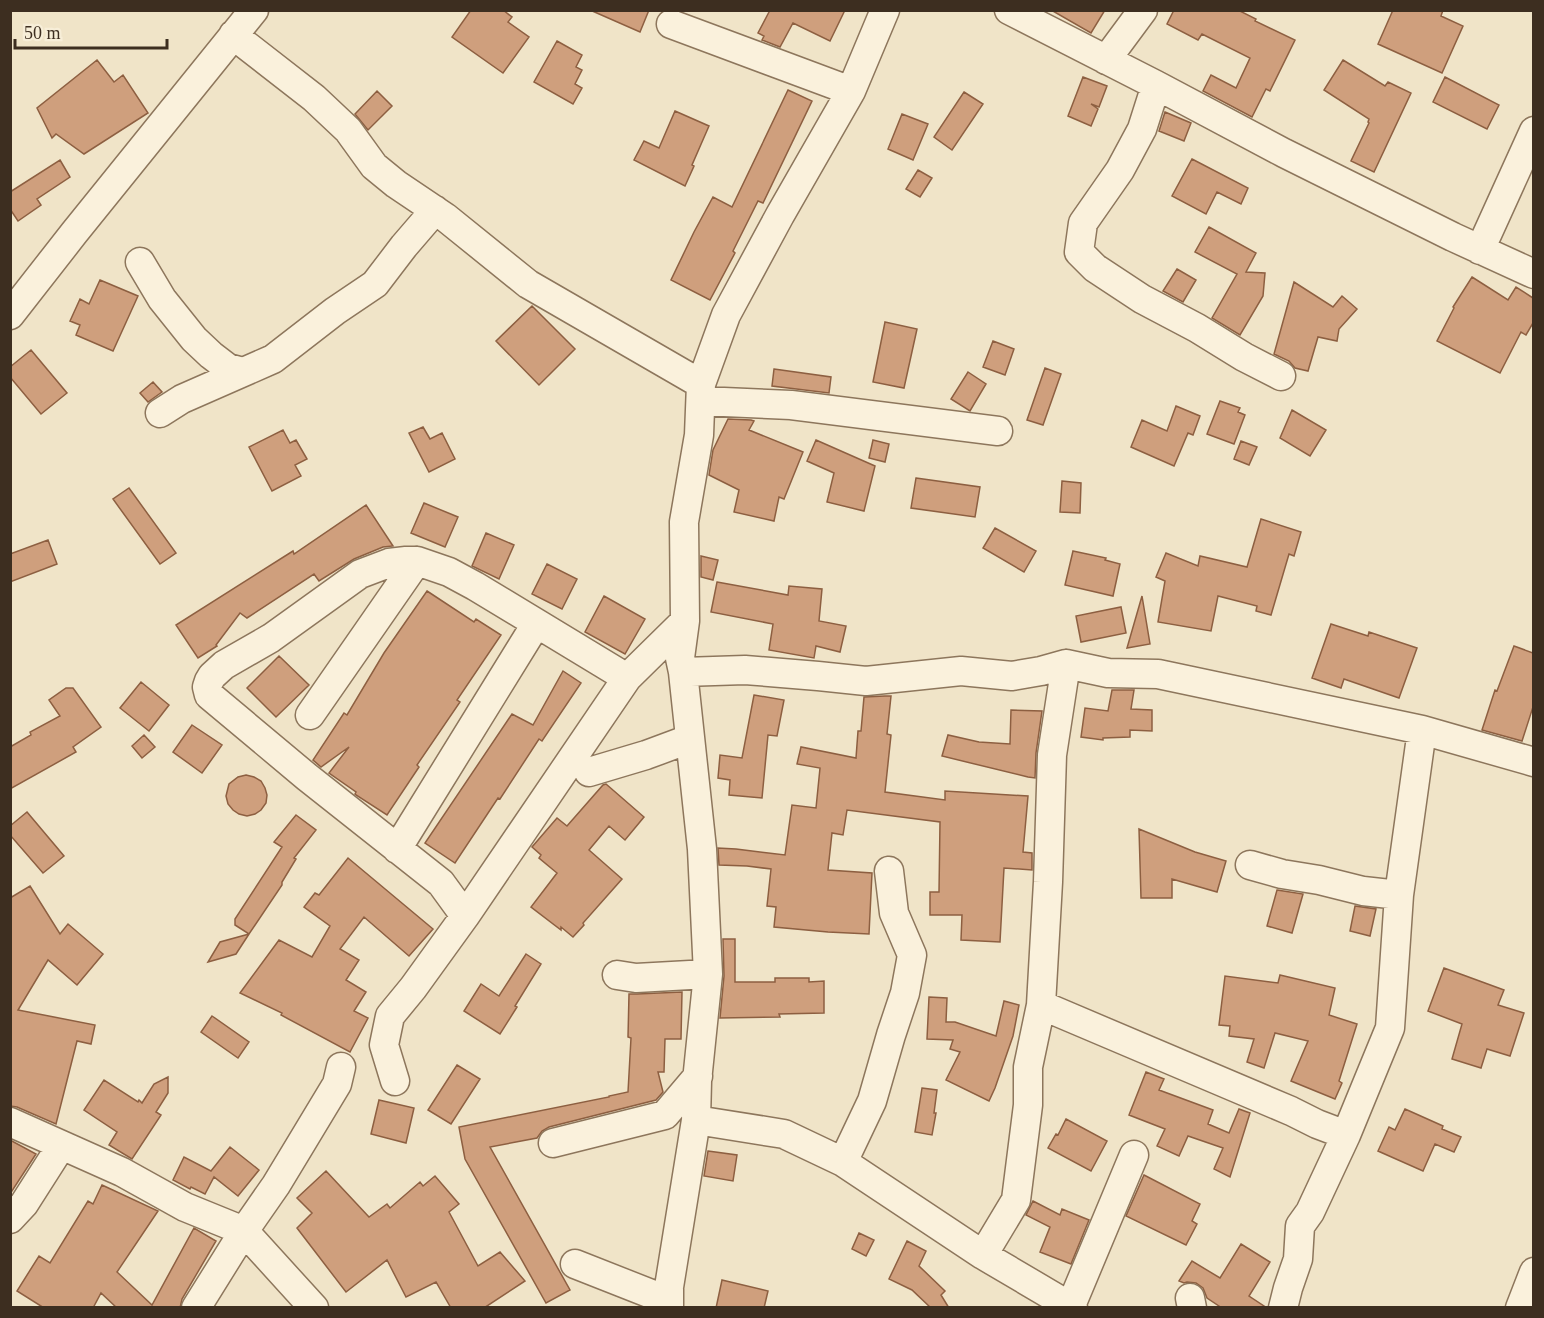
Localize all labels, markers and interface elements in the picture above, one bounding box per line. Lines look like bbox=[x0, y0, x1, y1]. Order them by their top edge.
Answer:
scale bar bbox=[15, 12, 166, 50]
text: 50 m bbox=[24, 23, 61, 43]

